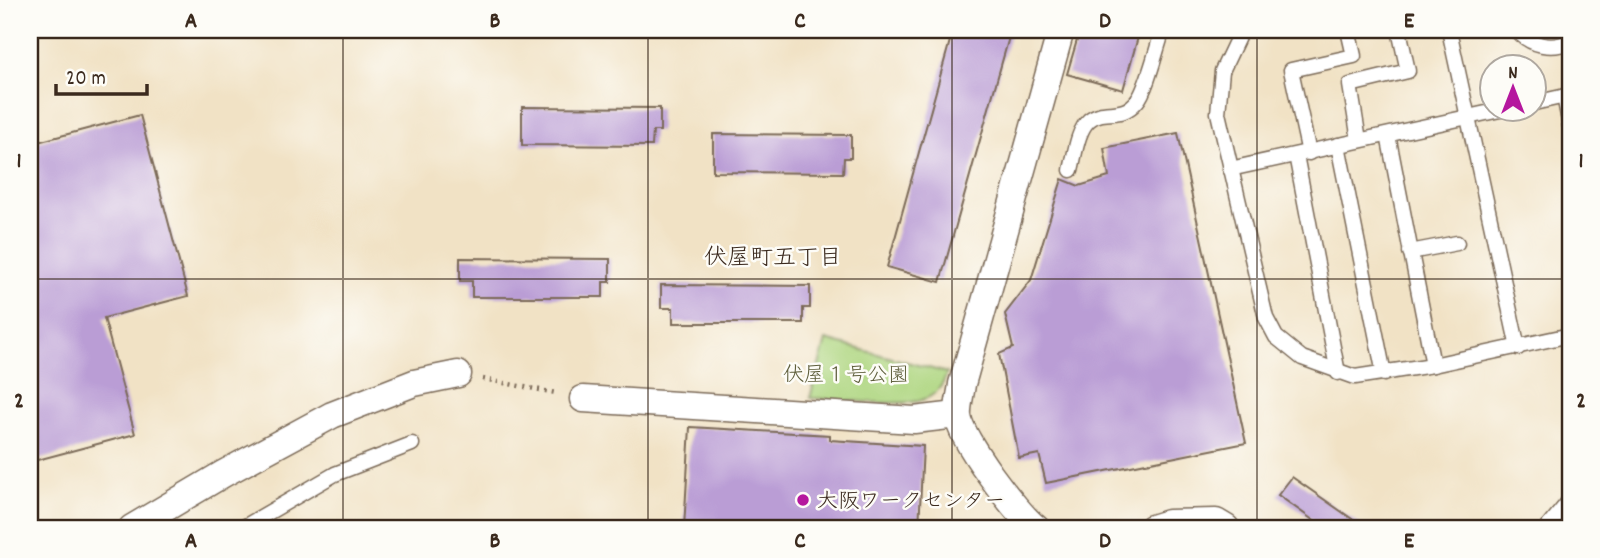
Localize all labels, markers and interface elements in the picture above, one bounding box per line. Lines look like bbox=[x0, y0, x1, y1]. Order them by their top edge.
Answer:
text: A bbox=[185, 6, 197, 39]
text: B bbox=[490, 6, 501, 39]
text: C bbox=[794, 6, 806, 39]
text: D bbox=[1099, 6, 1111, 39]
text: E bbox=[1404, 6, 1415, 39]
scale bar bbox=[56, 52, 147, 96]
north arrow bbox=[1478, 52, 1548, 122]
text: N bbox=[1508, 61, 1518, 88]
text: 20 m bbox=[66, 65, 106, 95]
text: 1 bbox=[16, 146, 22, 179]
text: 1 bbox=[1578, 146, 1584, 179]
district label: 伏屋町五丁目 bbox=[704, 243, 842, 276]
park label: 伏屋１号公園 bbox=[783, 362, 909, 392]
text: 2 bbox=[14, 386, 24, 419]
text: 2 bbox=[1576, 386, 1586, 419]
place label: 大阪ワークセンター bbox=[817, 488, 1005, 518]
marker: 大阪ワークセンター bbox=[795, 492, 811, 508]
text: A bbox=[185, 526, 197, 558]
text: B bbox=[490, 526, 501, 558]
text: C bbox=[794, 526, 806, 558]
text: D bbox=[1099, 526, 1111, 558]
text: E bbox=[1404, 526, 1415, 558]

